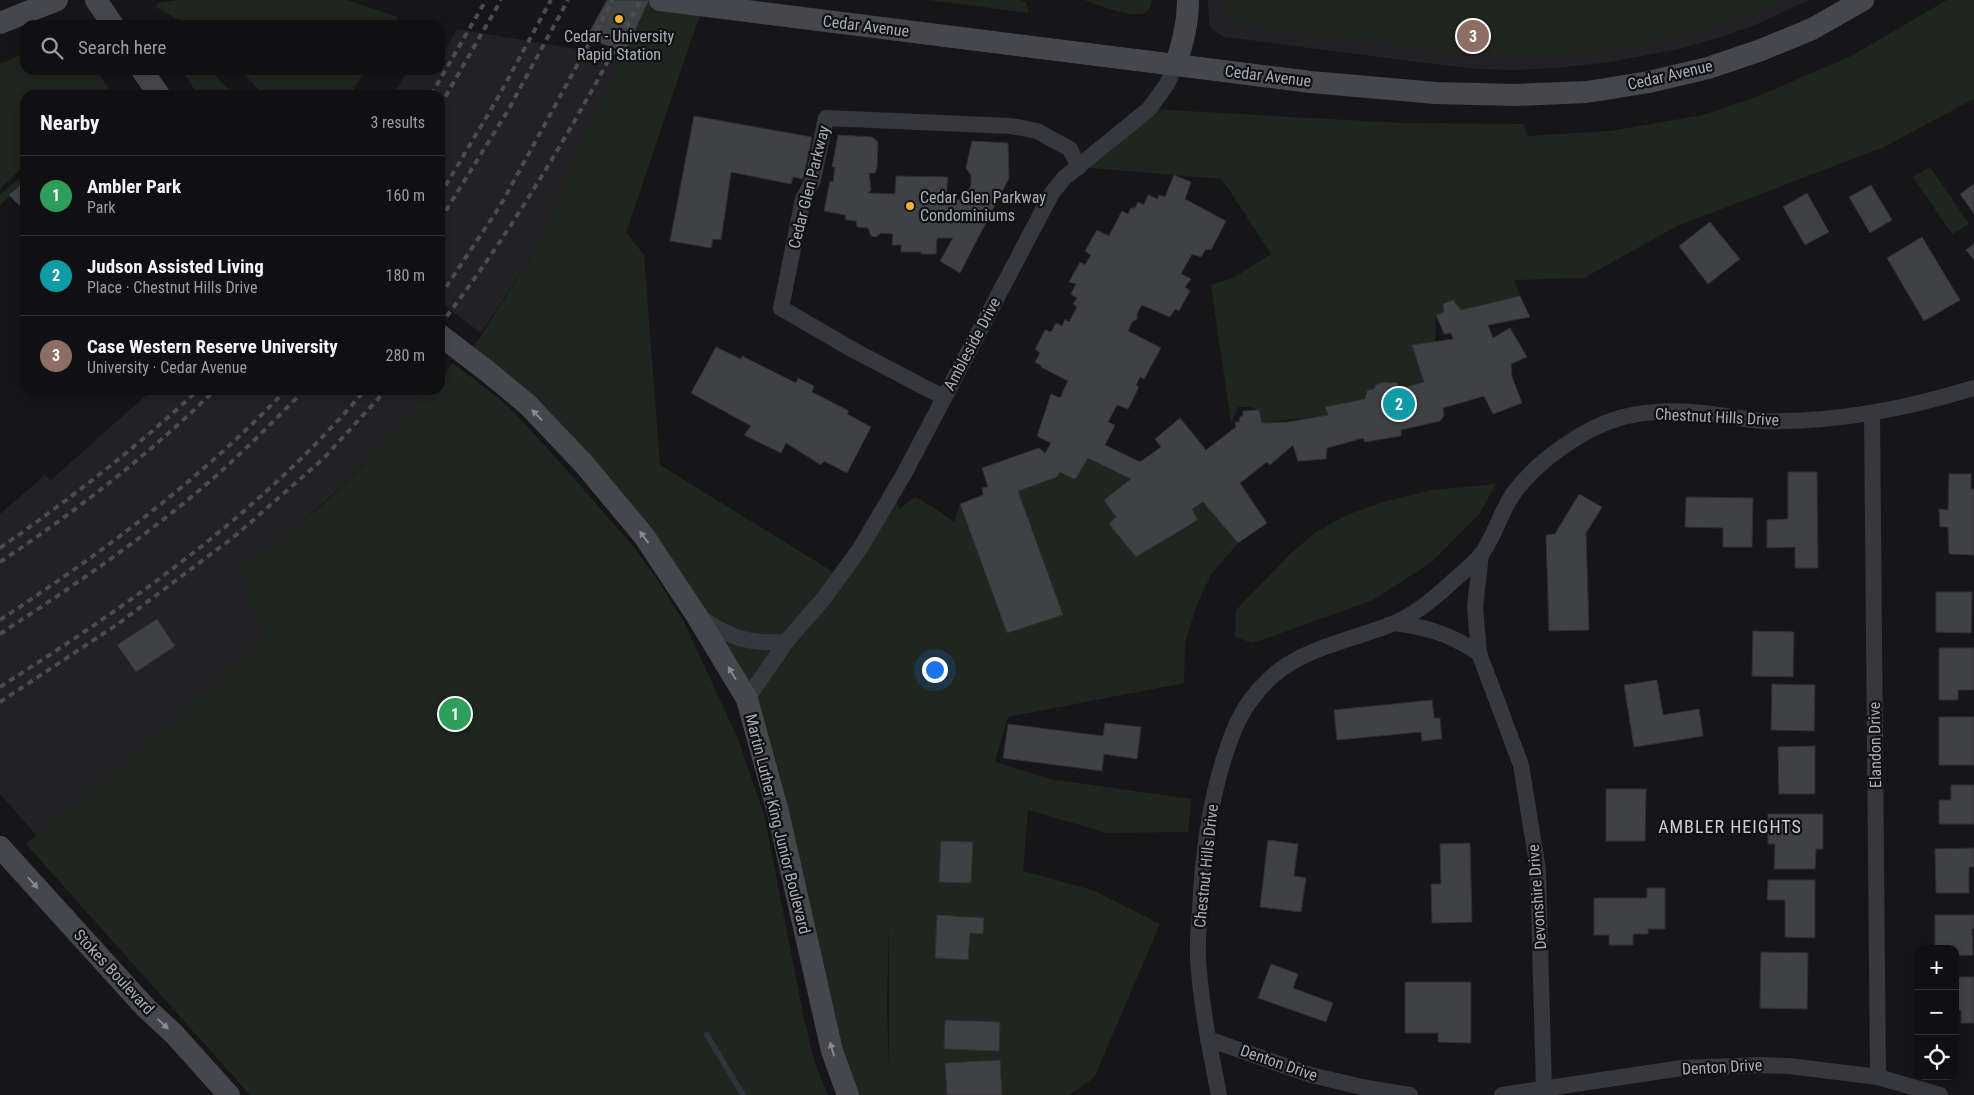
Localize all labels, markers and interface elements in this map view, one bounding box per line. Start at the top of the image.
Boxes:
street label: Cedar Avenue [822,11,910,41]
marker: Cedar - University Rapid Station [613,13,625,25]
pin: 3 [1457,17,1489,55]
search box [20,20,445,75]
place label: Cedar - University Rapid Station [564,27,674,64]
icon: search [38,34,66,62]
text: Search here [78,36,166,59]
street label: Cedar Avenue [1626,56,1714,94]
street label: Cedar Avenue [1224,61,1312,91]
text: Nearby [40,111,99,135]
text: 3 results [370,113,425,132]
street label: Cedar Glen Parkway [785,123,834,250]
text: Ambler Park [87,175,181,198]
text: 1 [52,186,60,205]
text: 160 m [386,186,425,205]
place label: Cedar Glen Parkway Condominiums [920,188,1046,225]
text: Park [87,198,116,217]
marker: Cedar Glen Parkway Condominiums [904,200,916,212]
text: Judson Assisted Living [87,255,264,278]
text: 2 [52,266,60,285]
text: 180 m [386,266,425,285]
text: Place · Chestnut Hills Drive [87,278,257,297]
street label: Ambleside Drive [940,294,1004,394]
text: Case Western Reserve University [87,335,338,358]
text: 3 [52,346,60,365]
text: 280 m [386,346,425,365]
text: University · Cedar Avenue [87,358,247,377]
pin: 2 [1383,385,1415,423]
street label: Chestnut Hills Drive [1655,404,1779,430]
one-way arrow [531,409,543,421]
one-way arrow [639,531,650,544]
your location [922,657,948,683]
one-way arrow [728,667,737,680]
pin: 1 [439,695,471,733]
street label: Elandon Drive [1865,702,1885,788]
street label: Martin Luther King Junior Boulevard [741,712,815,936]
street label: Chestnut Hills Drive [1190,803,1222,929]
district label: AMBLER HEIGHTS [1658,816,1802,837]
street label: Devonshire Drive [1524,844,1550,950]
one-way arrow [27,877,39,889]
street label: Stokes Boulevard [70,926,158,1018]
map controls [1914,945,1959,1080]
button: + [1914,945,1959,990]
button: − [1914,990,1959,1035]
one-way arrow [157,1018,169,1030]
button: locate [1914,1035,1959,1080]
street label: Denton Drive [1238,1041,1320,1085]
one-way arrow [827,1042,835,1057]
street label: Denton Drive [1681,1055,1763,1079]

